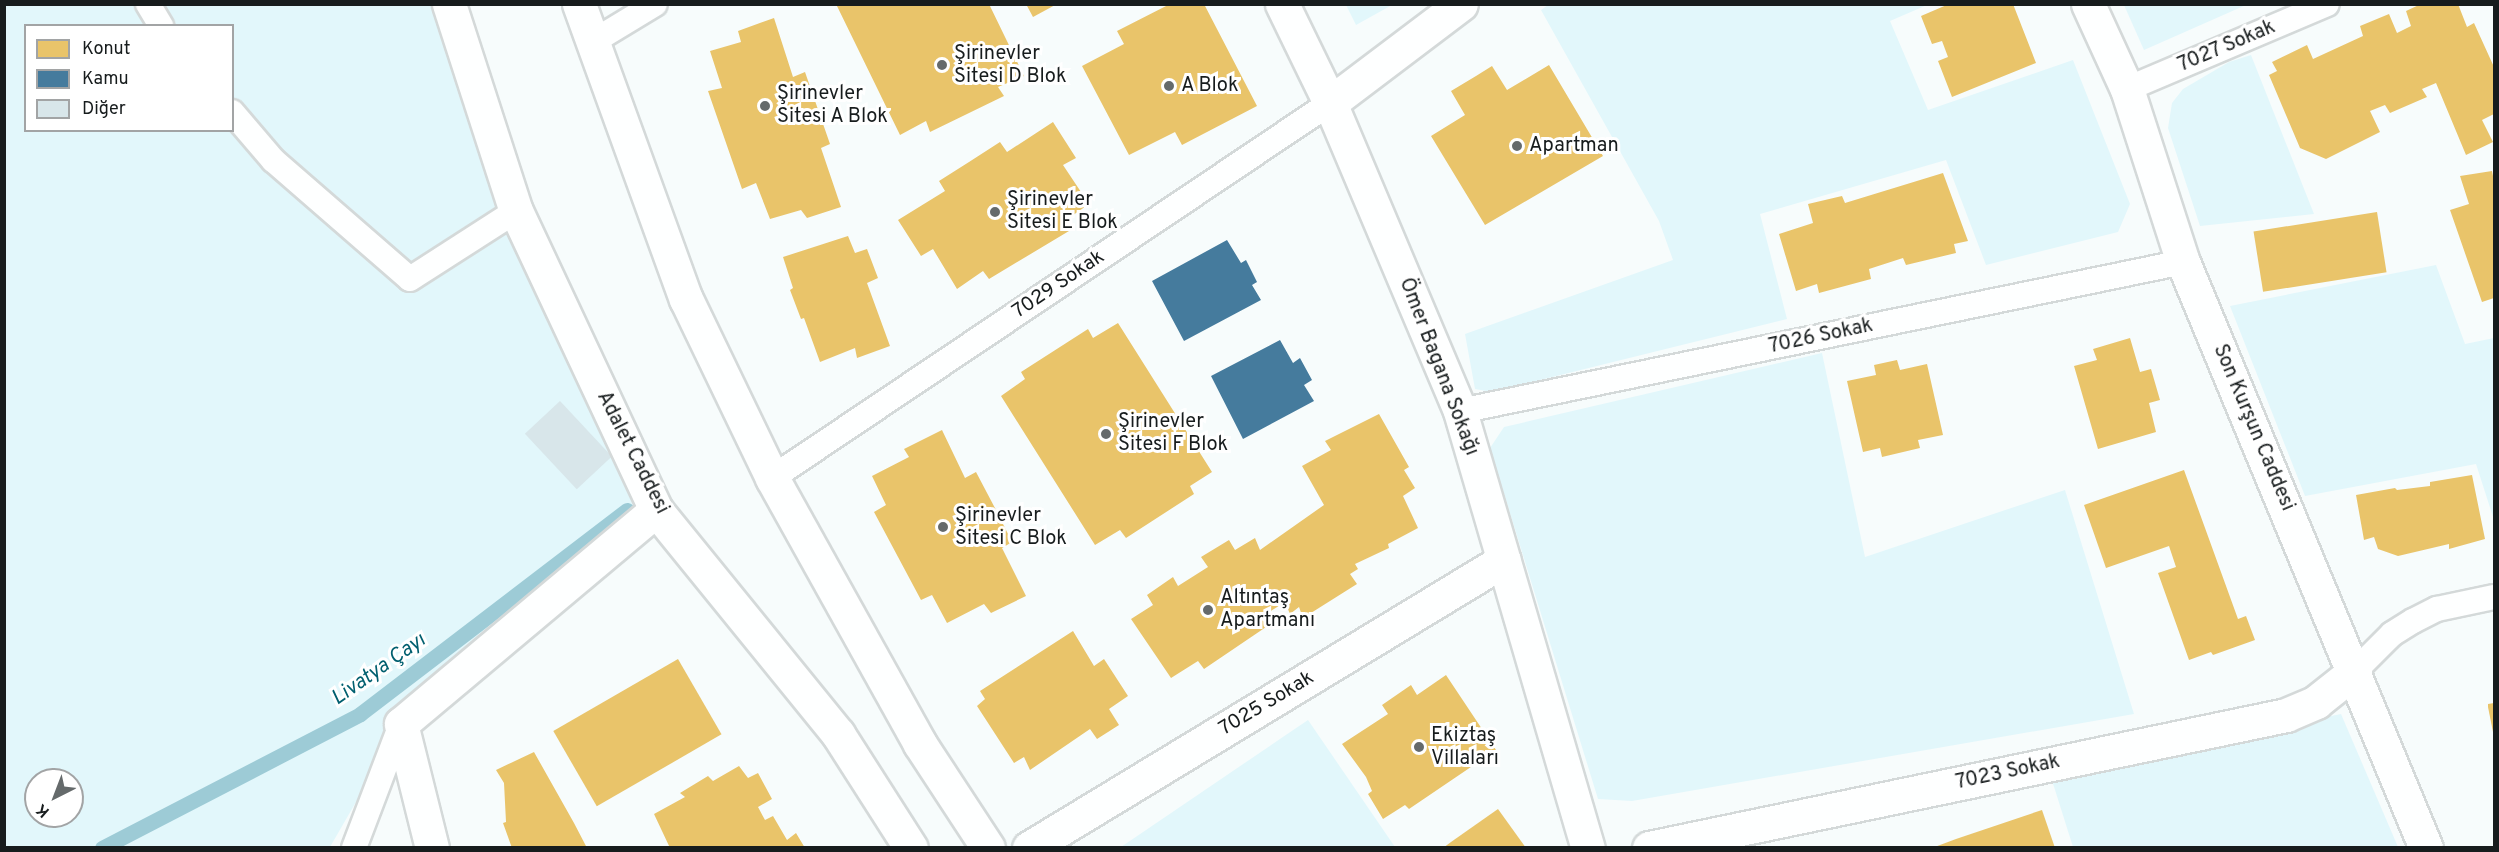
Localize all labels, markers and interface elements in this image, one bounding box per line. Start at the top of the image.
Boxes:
street label: 7027 Sokak [2174,16,2280,78]
legend [24,24,234,132]
text: Konut [82,38,130,61]
place label: Şirinevler Sitesi D Blok [954,42,1067,89]
marker: Şirinevler Sitesi D Blok [935,58,949,72]
text: Kamu [82,68,129,91]
place label: A Blok [1181,74,1239,98]
marker: A Blok [1162,79,1176,93]
place label: Şirinevler Sitesi A Blok [777,83,890,130]
text: Diğer [82,98,126,121]
marker: Şirinevler Sitesi A Blok [758,99,772,113]
place label: Apartman [1529,134,1619,158]
marker: Apartman [1510,139,1524,153]
place label: Şirinevler Sitesi E Blok [1007,189,1118,236]
marker: Şirinevler Sitesi E Blok [988,205,1002,219]
street label: 7029 Sokak [1009,246,1109,324]
street label: Ömer Bagana Sokağı [1393,275,1483,459]
street label: 7026 Sokak [1767,314,1875,360]
street label: Son Kurşun Caddesi [2207,341,2299,515]
street label: Adalet Caddesi [591,388,673,518]
place label: Şirinevler Sitesi F Blok [1118,410,1228,457]
marker: Şirinevler Sitesi F Blok [1099,427,1113,441]
place label: Şirinevler Sitesi C Blok [955,504,1067,551]
marker: Şirinevler Sitesi C Blok [936,520,950,534]
place label: Altıntaş Apartmanı [1220,586,1315,633]
marker: Altıntaş Apartmanı [1201,603,1215,617]
water label: Livatya Çayı [327,628,431,712]
street label: 7025 Sokak [1215,666,1319,742]
place label: Ekiztaş Villaları [1431,724,1499,771]
marker: Ekiztaş Villaları [1412,740,1426,754]
street label: 7023 Sokak [1954,750,2062,796]
north arrow [24,768,84,828]
text: K [32,799,54,821]

